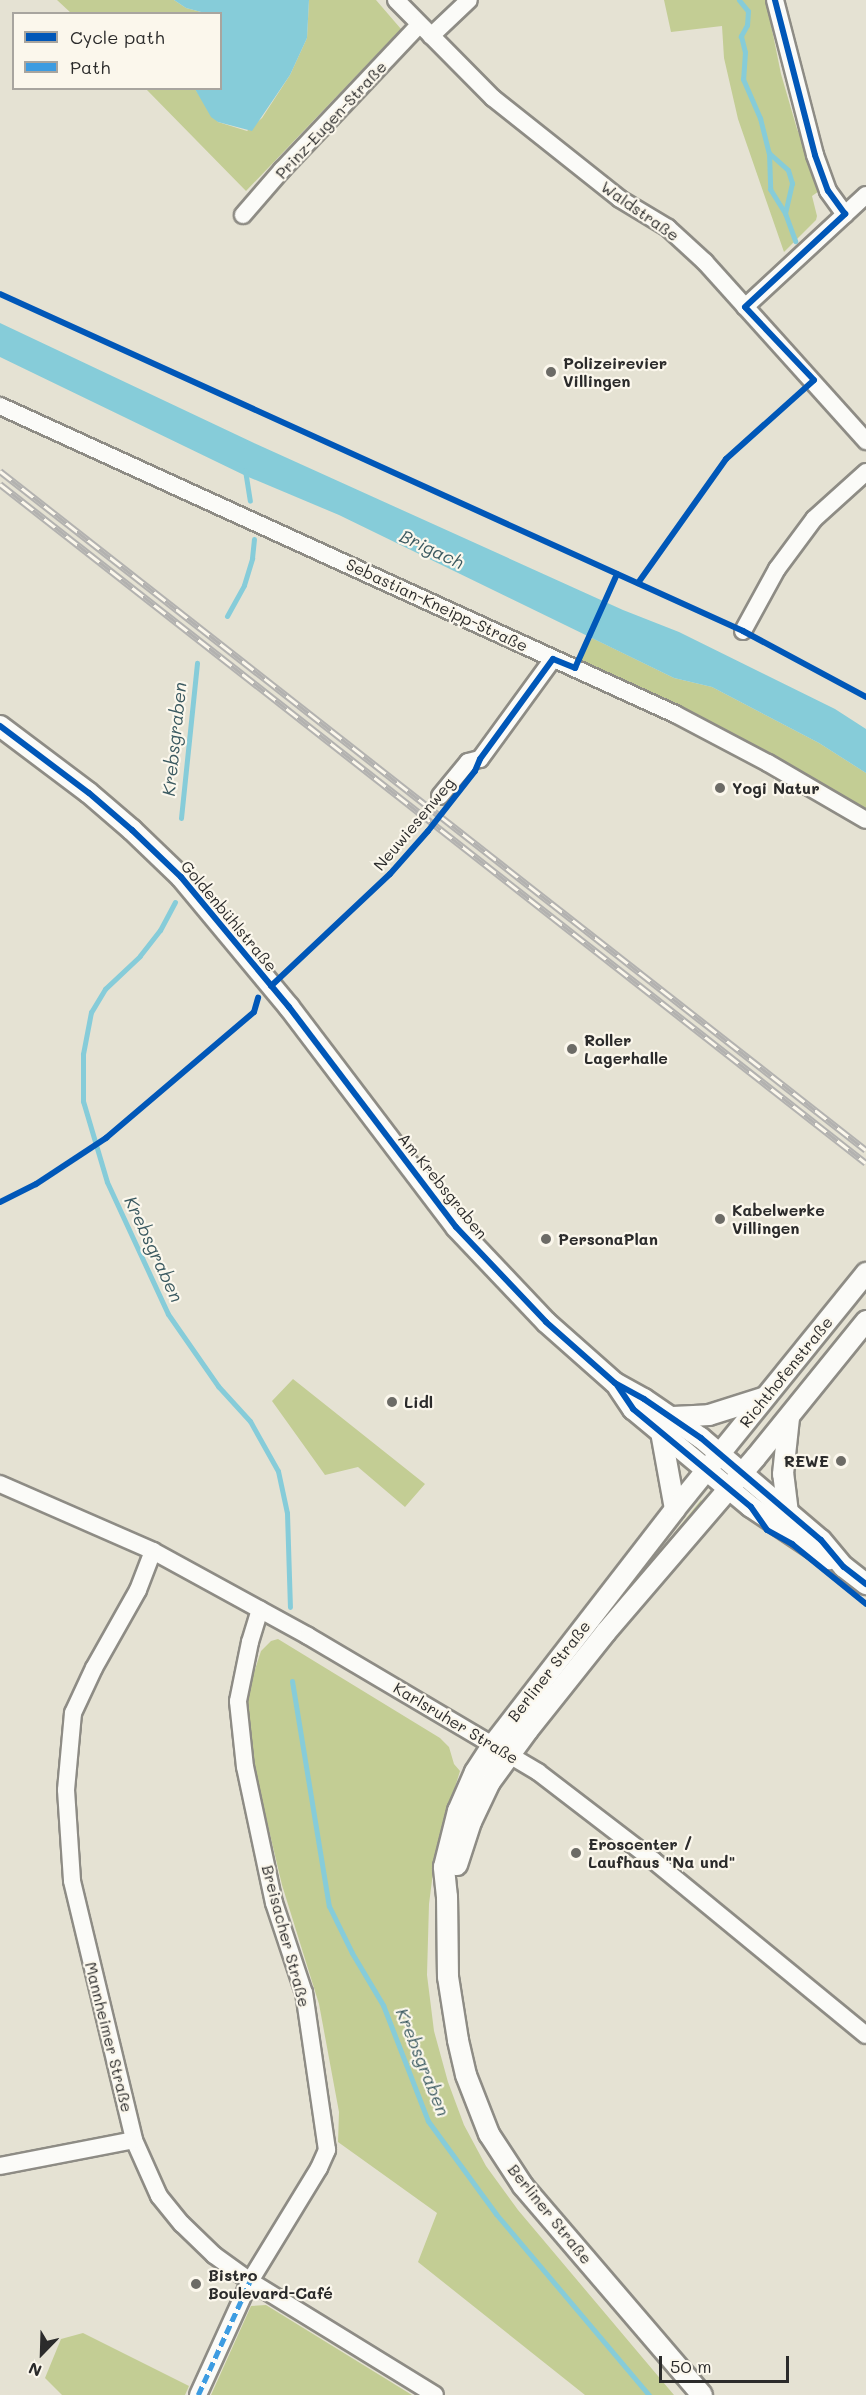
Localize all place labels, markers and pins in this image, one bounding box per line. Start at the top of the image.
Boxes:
place label: Polizeirevier Villingen [563,353,667,391]
marker: Polizeirevier Villingen [544,365,558,379]
place label: Yogi Natur [732,778,819,798]
marker: Yogi Natur [713,781,727,795]
place label: Roller Lagerhalle [584,1030,668,1068]
marker: Roller Lagerhalle [565,1042,579,1056]
place label: Kabelwerke Villingen [732,1200,825,1238]
marker: Kabelwerke Villingen [713,1212,727,1226]
place label: PersonaPlan [558,1229,658,1249]
marker: PersonaPlan [539,1232,553,1246]
place label: Lidl [404,1392,433,1412]
marker: Lidl [385,1395,399,1409]
place label: REWE [784,1451,829,1471]
marker: REWE [834,1454,848,1468]
place label: Eroscenter / Laufhaus "Na und" [588,1834,735,1872]
marker: Eroscenter / Laufhaus "Na und" [569,1846,583,1860]
place label: Bistro Boulevard-Café [208,2265,333,2303]
marker: Bistro Boulevard-Café [189,2277,203,2291]

